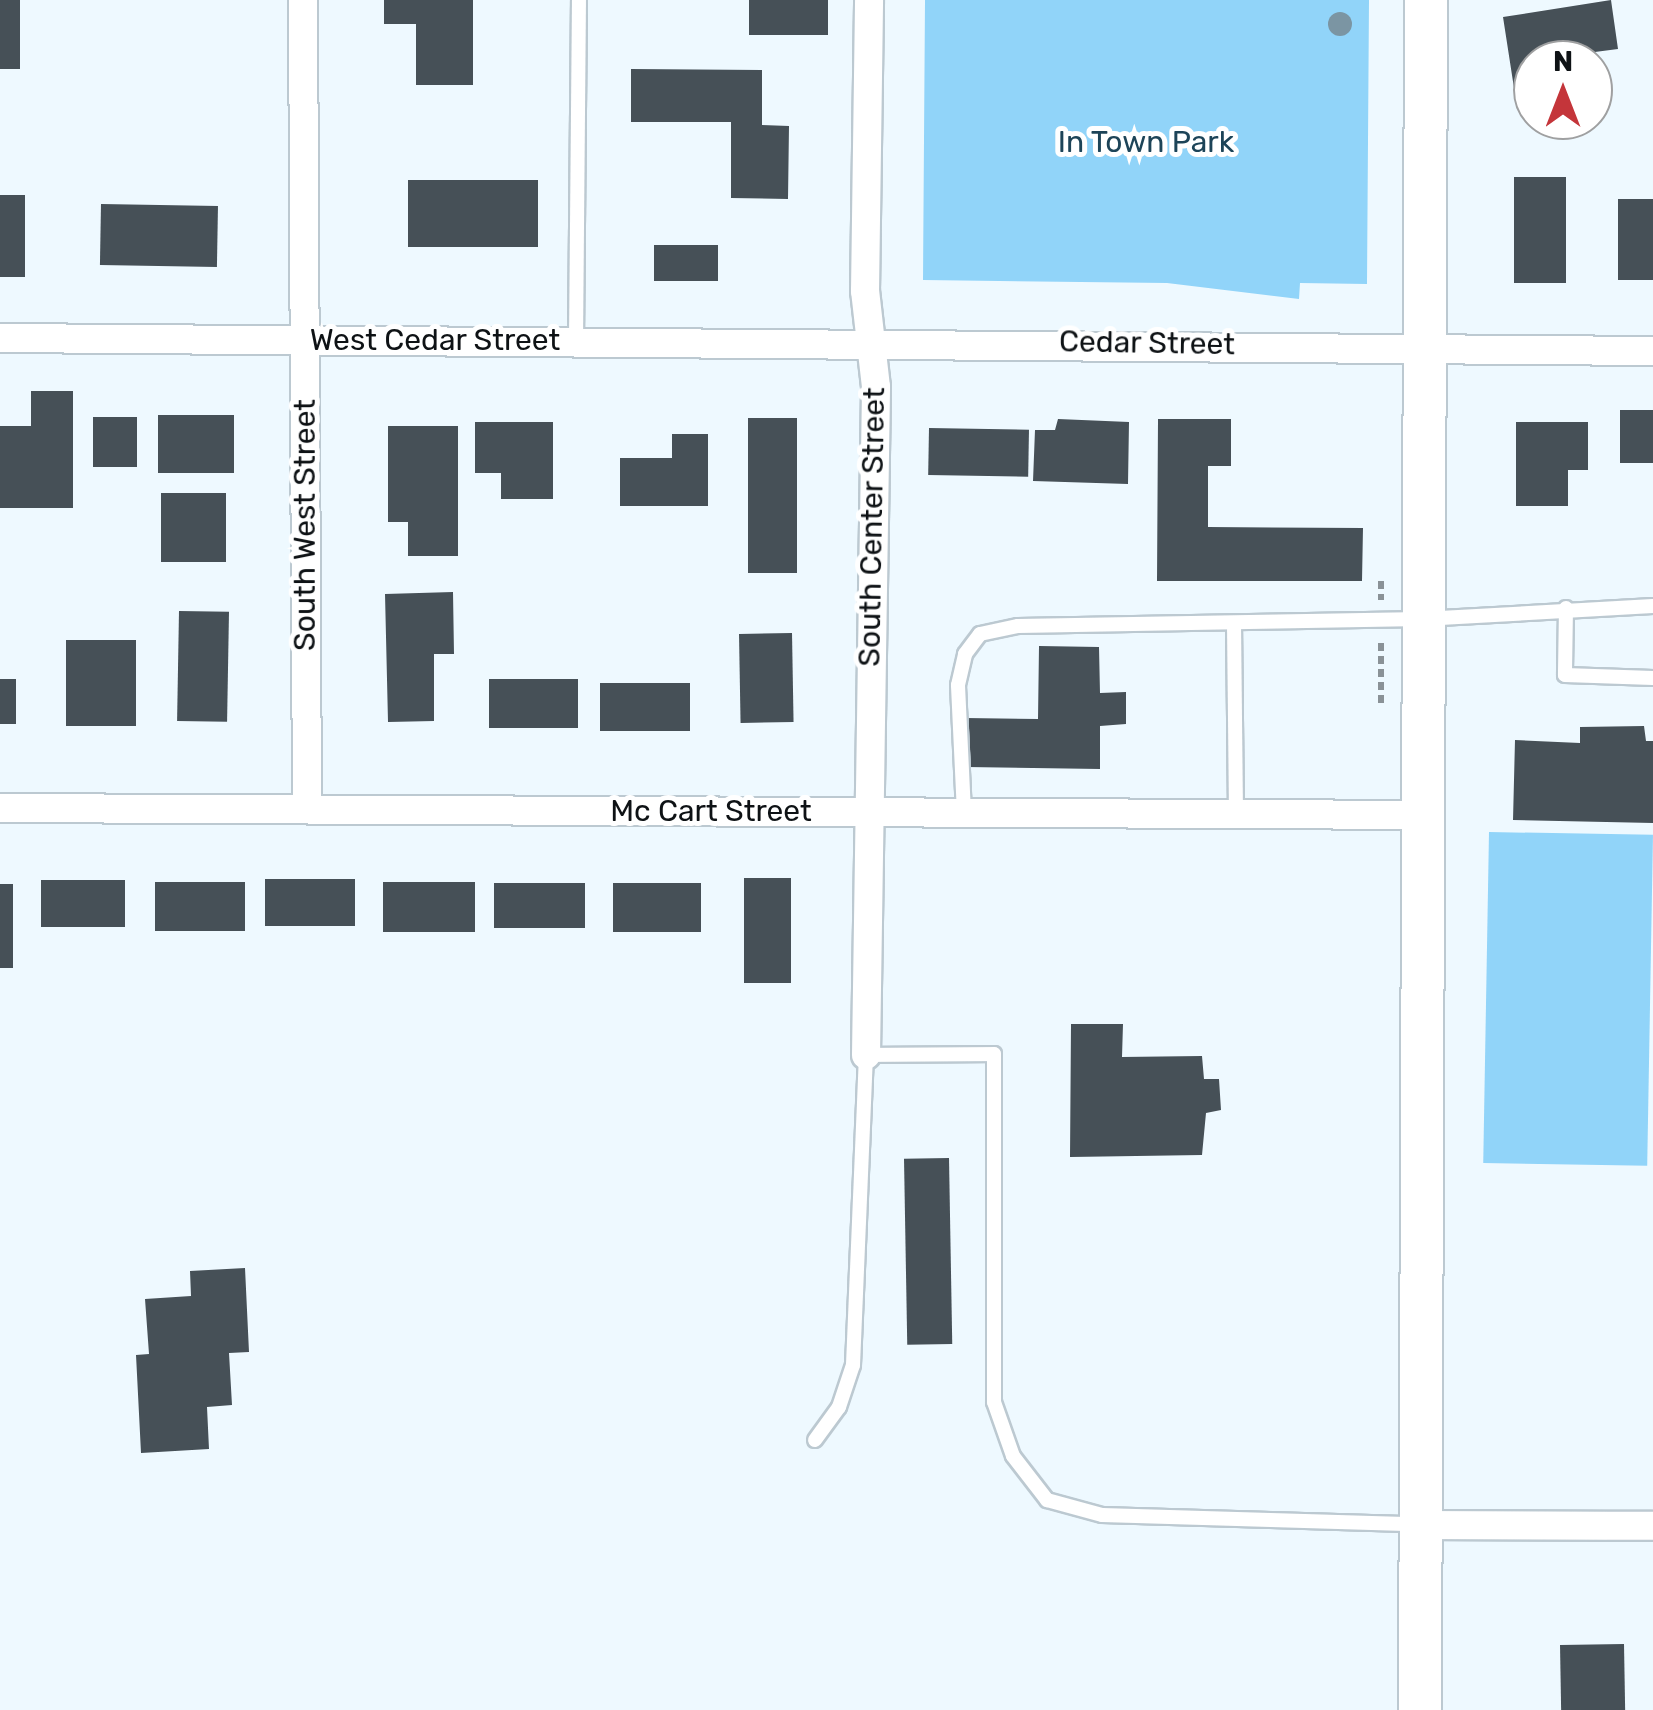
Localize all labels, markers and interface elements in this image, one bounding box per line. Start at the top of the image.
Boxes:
north arrow [1513,40,1613,140]
text: N [1553,45,1573,78]
park label: In Town Park [1057,124,1235,160]
street label: West Cedar Street [309,322,561,358]
street label: Cedar Street [1058,323,1236,363]
street label: South Center Street [852,387,892,667]
street label: South West Street [287,399,323,651]
street label: Mc Cart Street [610,793,812,829]

